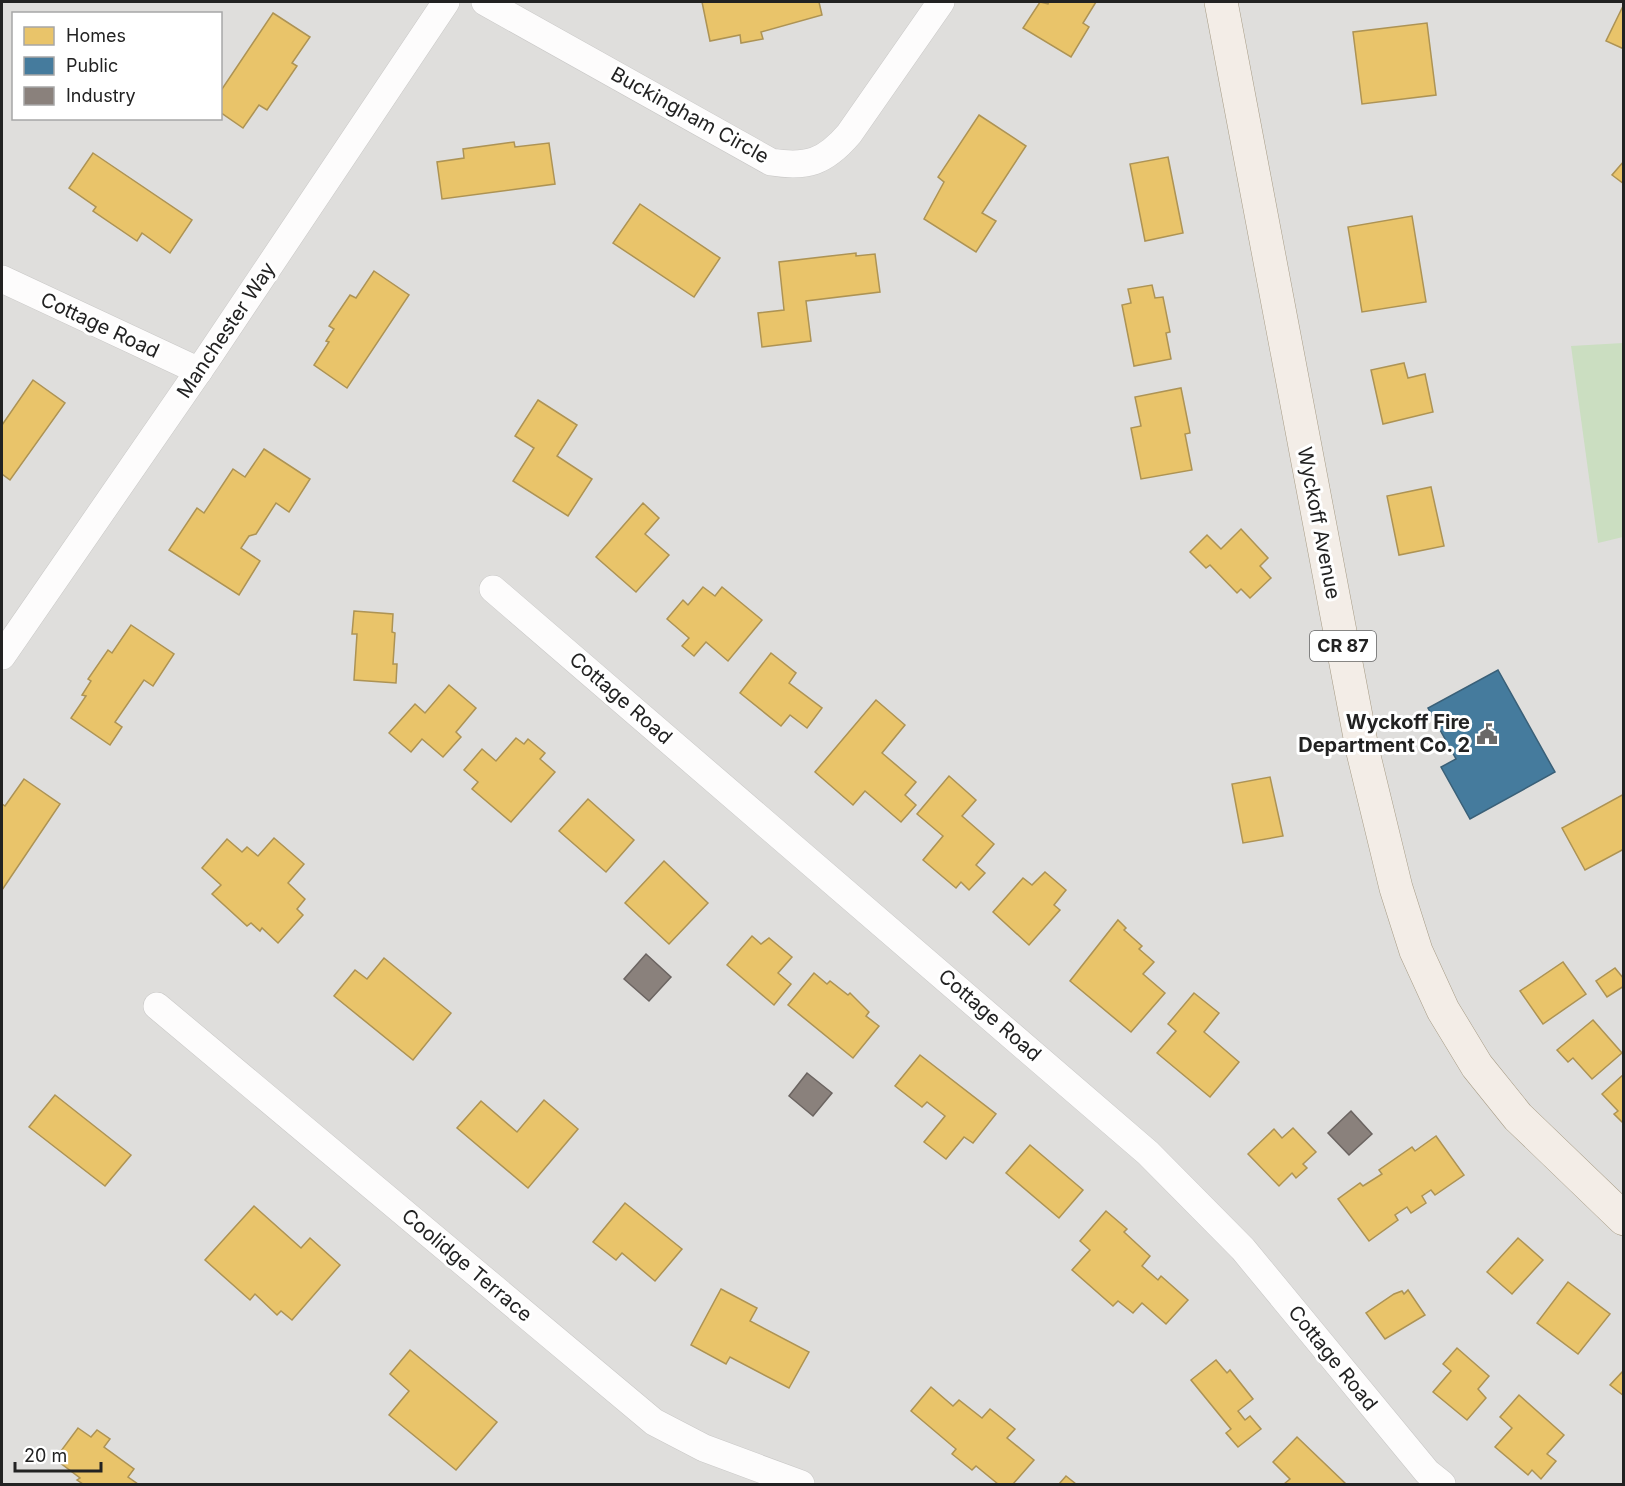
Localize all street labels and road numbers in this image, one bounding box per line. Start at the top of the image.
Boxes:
street label: Buckingham Circle [607,62,773,168]
street label: Manchester Way [172,258,280,402]
street label: Cottage Road [37,287,163,363]
street label: Wyckoff Avenue [1292,445,1346,601]
road number: CR 87 [1310,631,1376,661]
street label: Cottage Road [565,647,677,749]
street label: Cottage Road [934,964,1046,1066]
street label: Coolidge Terrace [397,1203,537,1327]
street label: Cottage Road [1283,1301,1383,1415]

